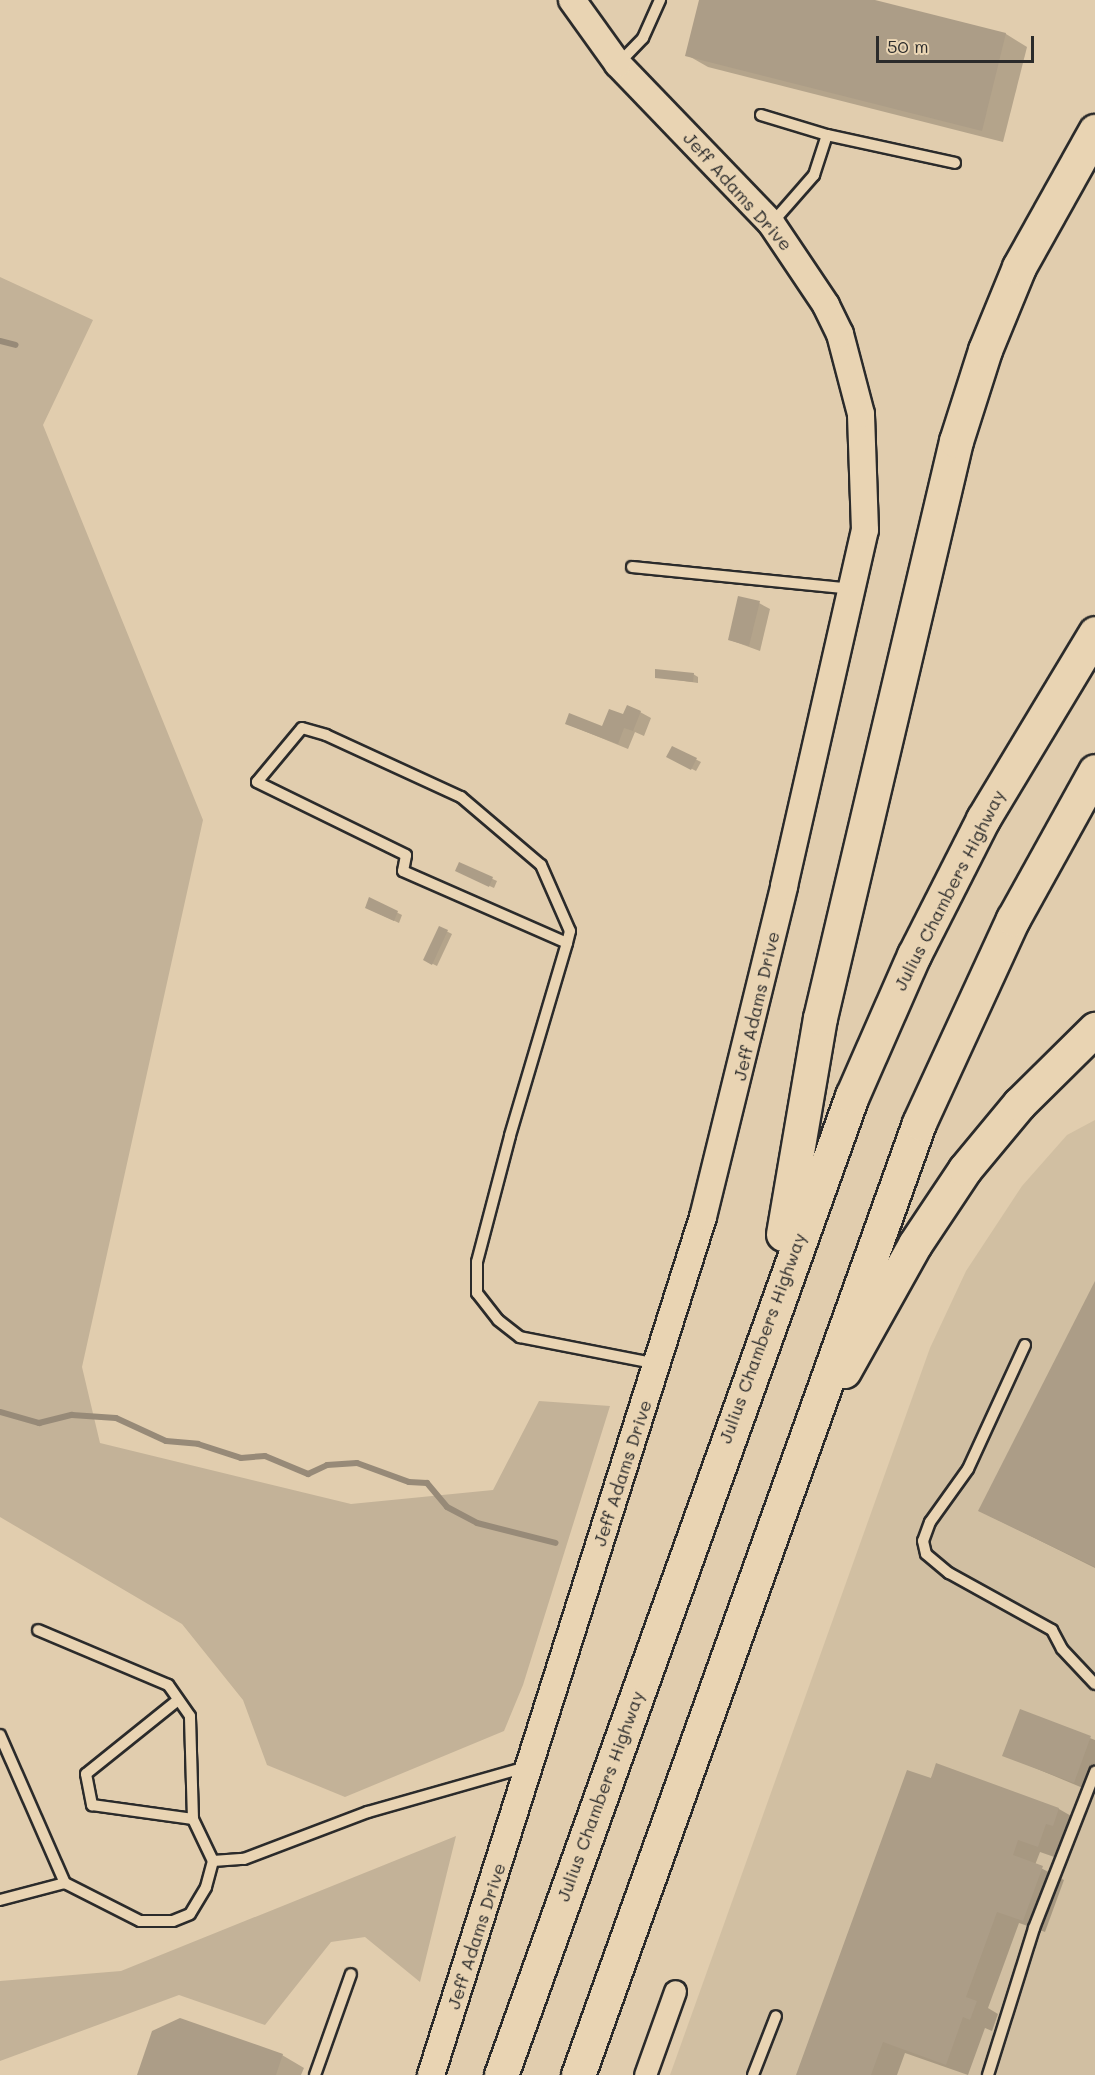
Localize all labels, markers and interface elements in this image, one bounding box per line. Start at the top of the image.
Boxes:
scale bar [879,24,1036,62]
text: 50 m [887,34,929,58]
street label: Jeff Adams Drive [679,127,797,255]
street label: Julius Chambers Highway [889,786,1009,994]
street label: Jeff Adams Drive [728,929,784,1083]
street label: Julius Chambers Highway [714,1230,810,1446]
street label: Jeff Adams Drive [588,1397,656,1549]
street label: Julius Chambers Highway [552,1688,648,1904]
street label: Jeff Adams Drive [442,1860,510,2012]

